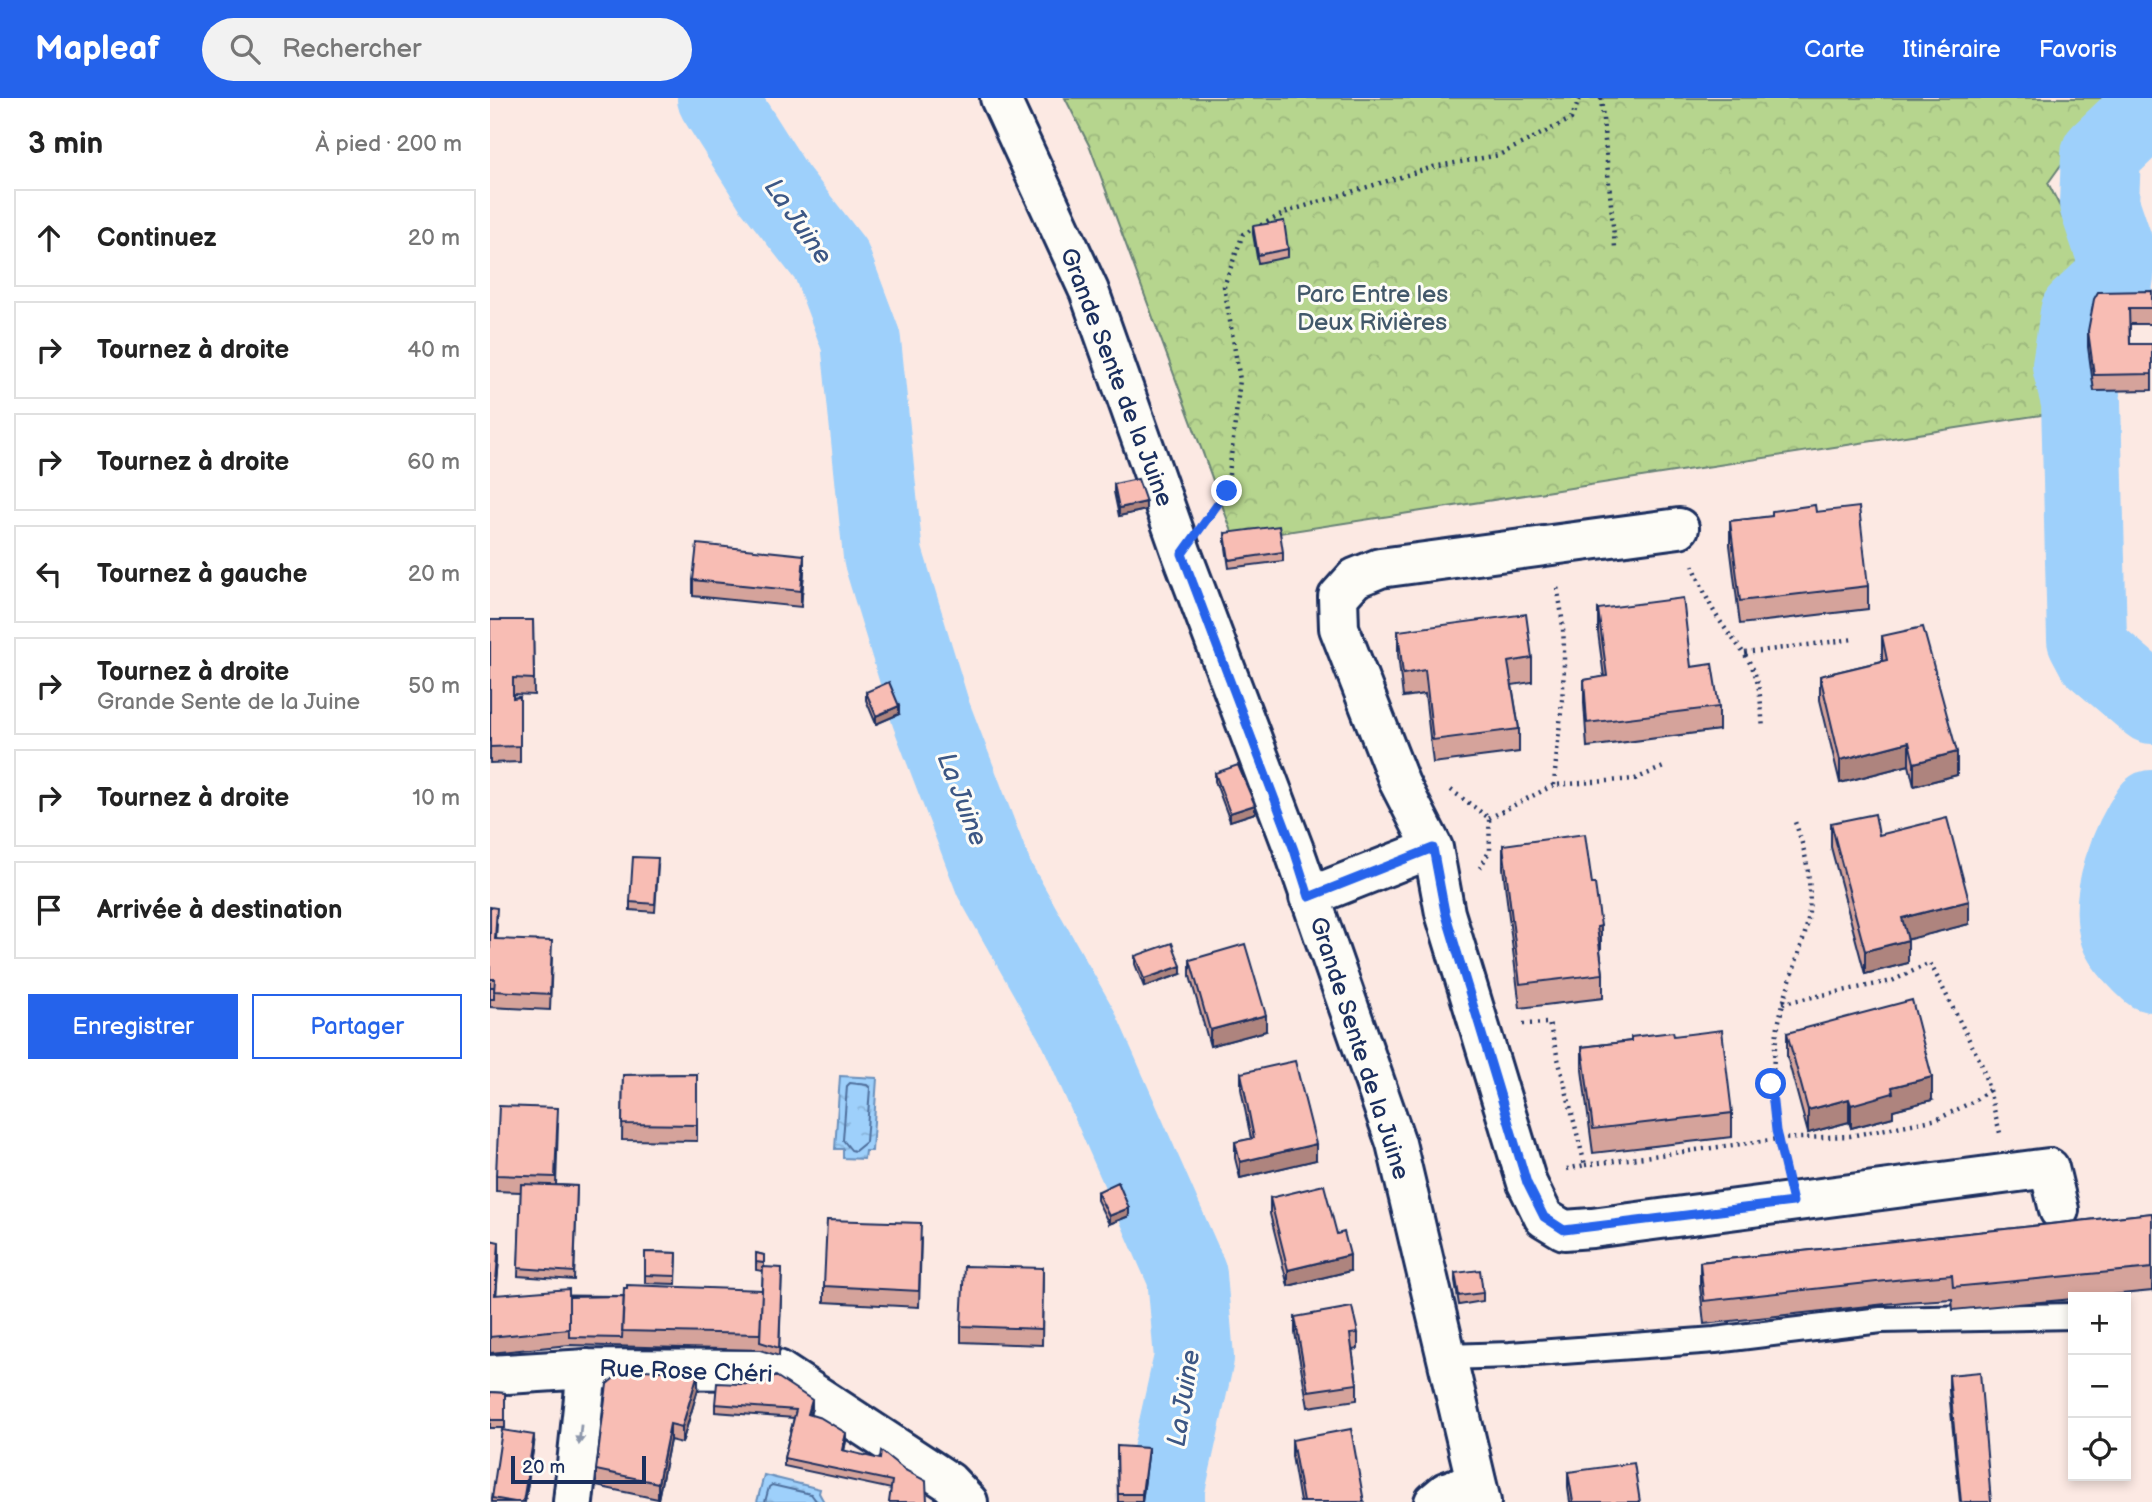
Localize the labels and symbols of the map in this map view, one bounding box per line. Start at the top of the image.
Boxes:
water label: La Juine [757,173,838,271]
street label: Grande Sente de la Juine [1054,244,1179,511]
park label: Parc Entre les Deux Rivières [1296,280,1448,337]
route end [1211,475,1242,506]
water label: La Juine [930,749,994,851]
street label: Grande Sente de la Juine [1303,913,1416,1183]
route start [1755,1068,1786,1099]
water label: La Juine [1162,1348,1207,1449]
street label: Rue Rose Chéri [599,1354,773,1389]
one-way arrow [574,1425,585,1447]
scale bar [511,1453,646,1485]

